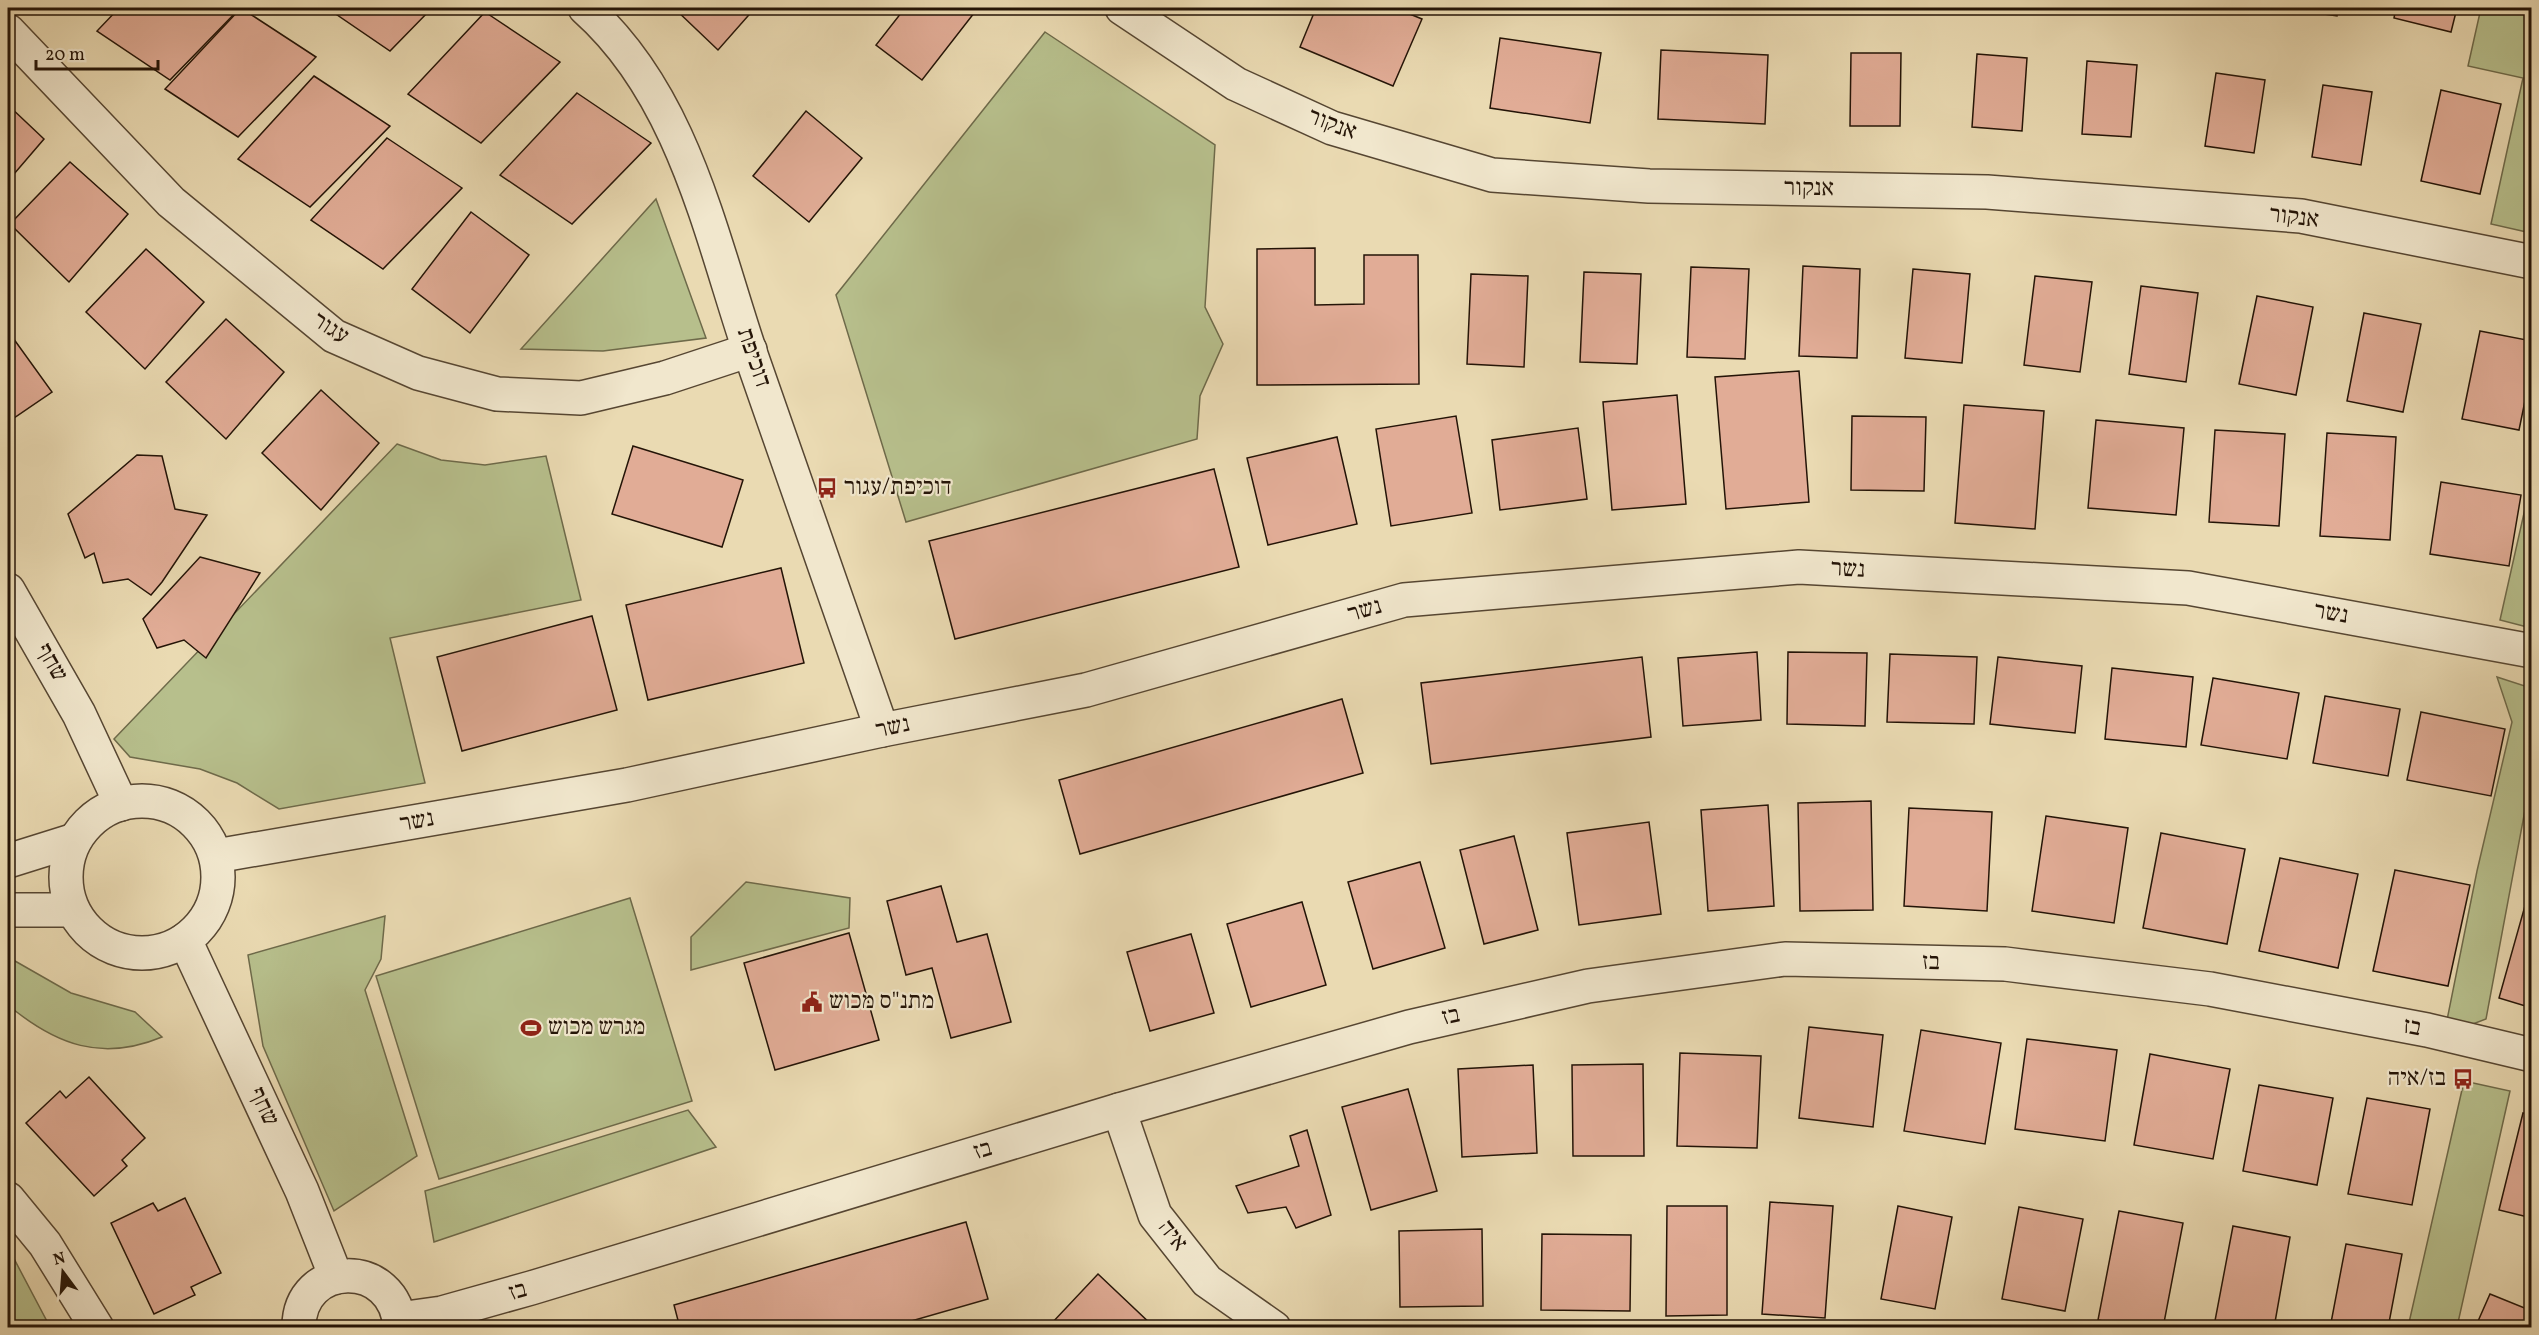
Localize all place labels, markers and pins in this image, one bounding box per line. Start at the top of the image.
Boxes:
place label: דוכיפת/עגור [844,471,951,505]
bus stop icon: דוכיפת/עגור [815,476,839,500]
place label: מתנ"ס מכוש [829,985,934,1019]
public building icon: מתנ"ס מכוש [800,990,824,1014]
place label: מגרש מכוש [548,1011,645,1045]
sports icon: מגרש מכוש [519,1016,543,1040]
place label: בז/איה [2388,1062,2446,1096]
bus stop icon: בז/איה [2451,1067,2475,1091]

